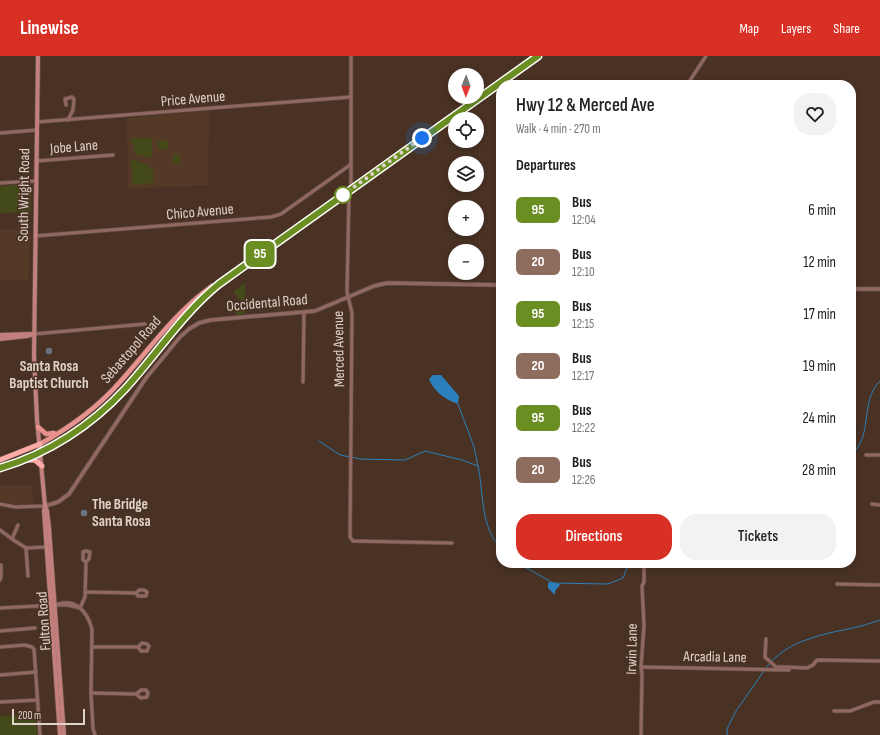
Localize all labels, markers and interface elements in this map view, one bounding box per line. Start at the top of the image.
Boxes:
text: Linewise [20,17,79,40]
text: Map [739,20,759,37]
text: Layers [781,20,811,37]
text: Share [833,20,860,37]
north arrow [448,68,484,104]
map controls [448,68,484,280]
street label: Price Avenue [160,87,226,111]
button: heart [794,93,836,135]
text: Hwy 12 & Merced Ave [516,94,655,117]
button: locate [448,112,484,148]
text: Walk · 4 min · 270 m [516,121,601,137]
your location [412,128,432,148]
street label: Jobe Lane [48,135,99,159]
street label: South Wright Road [14,148,34,242]
button: layers [448,156,484,192]
text: Departures [516,156,576,175]
unlabelled marker [334,186,352,204]
text: Bus [572,193,591,212]
street label: Chico Avenue [165,200,235,224]
button: + [448,200,484,236]
text: 95 [532,201,544,218]
text: 6 min [808,201,836,220]
text: 12:04 [572,212,596,228]
line badge: 95 [242,241,278,267]
button: − [448,244,484,280]
text: 95 [254,245,266,262]
text: Bus [572,245,591,264]
text: 20 [532,253,544,270]
text: 12 min [803,253,836,272]
text: 12:10 [572,264,595,280]
street label: Occidental Road [226,290,308,316]
text: Bus [572,297,591,316]
text: 95 [532,305,544,322]
text: 17 min [804,305,836,324]
street label: Merced Avenue [329,311,349,387]
street label: Sebastopol Road [97,312,165,388]
text: 12:15 [572,316,594,332]
marker: Santa Rosa Baptist Church [44,346,54,356]
text: Bus [572,349,591,368]
place label: Santa Rosa Baptist Church [9,357,89,393]
text: 20 [532,357,544,374]
text: 19 min [803,357,836,376]
text: 12:17 [572,368,594,384]
text: Bus [572,401,591,420]
text: 95 [532,409,544,426]
text: 24 min [802,409,836,428]
text: 12:22 [572,420,595,436]
text: Bus [572,453,591,472]
text: 20 [532,461,544,478]
text: 28 min [802,461,836,480]
text: 12:26 [572,472,596,488]
place label: The Bridge Santa Rosa [92,495,151,531]
marker: The Bridge Santa Rosa [79,508,89,518]
button: Directions [516,514,672,560]
button: Tickets [680,514,836,560]
street label: Fulton Road [32,591,56,651]
street label: Irwin Lane [622,623,642,675]
street label: Arcadia Lane [682,647,747,667]
scale bar [12,707,85,726]
text: 200 m [18,709,41,722]

